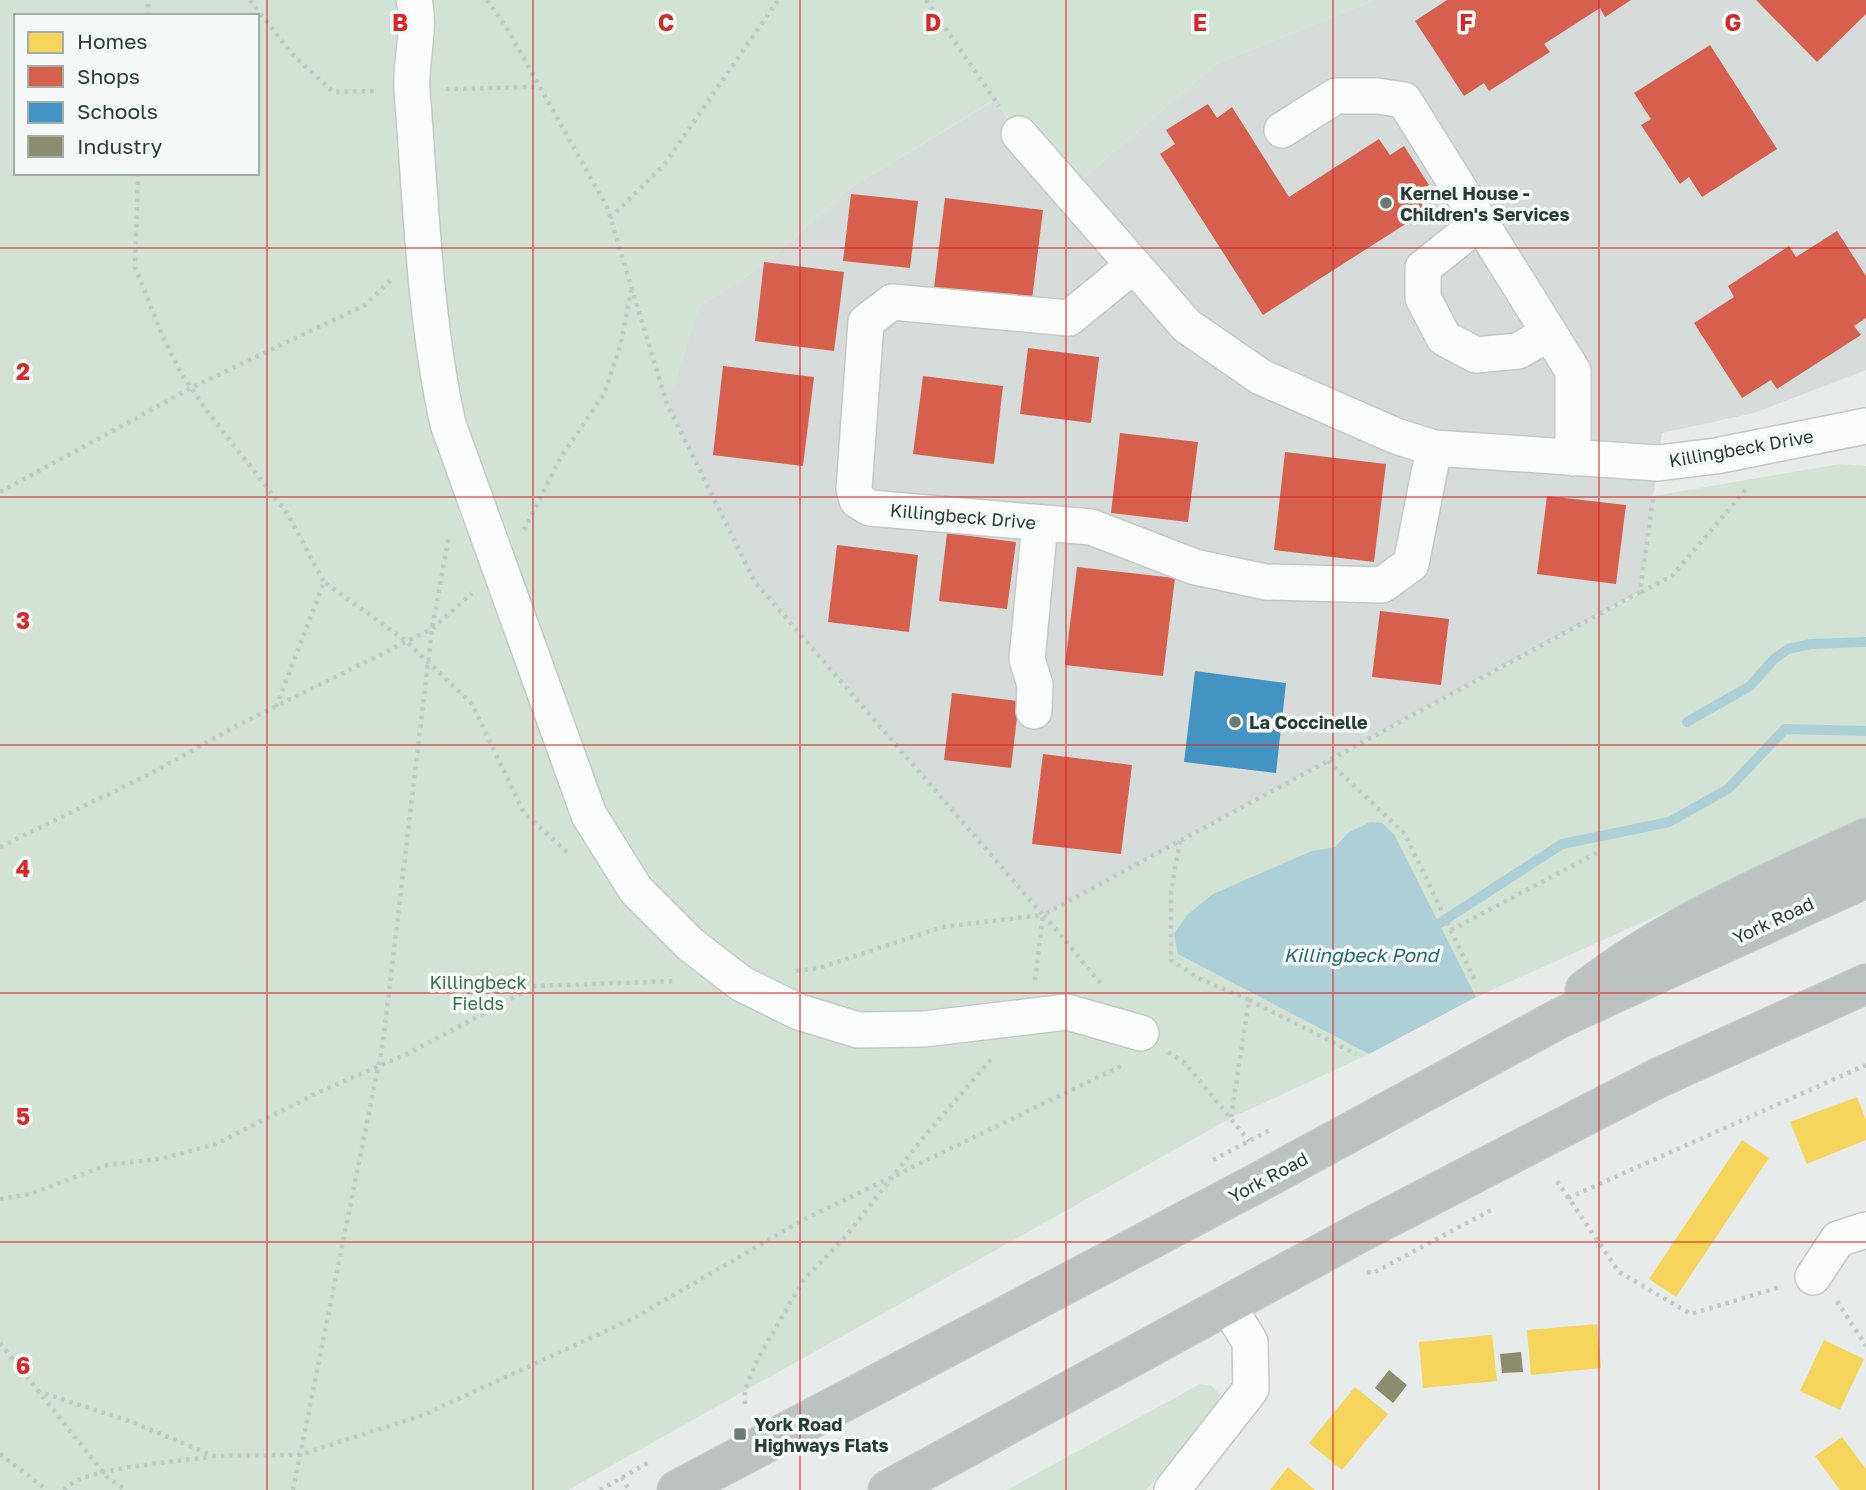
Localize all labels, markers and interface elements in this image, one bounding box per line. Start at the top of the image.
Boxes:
text: B [392,8,408,36]
text: C [658,8,674,36]
text: D [925,8,941,36]
text: E [1193,8,1207,36]
text: F [1459,8,1473,36]
text: G [1725,8,1741,36]
legend [14,14,259,175]
text: Homes [77,28,147,54]
text: Shops [77,63,140,89]
text: Schools [77,98,158,124]
text: Industry [77,133,162,159]
place label: Kernel House - Children's Services [1400,182,1570,225]
marker: Kernel House - Children's Services [1378,195,1394,211]
text: 2 [16,357,30,385]
street label: Killingbeck Drive [1667,424,1815,472]
street label: Killingbeck Drive [889,499,1037,533]
text: 3 [16,606,30,634]
place label: La Coccinelle [1249,711,1368,733]
marker: La Coccinelle [1227,714,1243,730]
text: 4 [16,854,30,882]
street label: York Road [1729,892,1817,948]
water label: Killingbeck Pond [1284,943,1441,966]
park label: Killingbeck Fields [429,971,527,1014]
text: 5 [16,1102,30,1130]
street label: York Road [1225,1147,1311,1207]
text: 6 [16,1351,30,1379]
place label: York Road Highways Flats [754,1413,889,1456]
marker: York Road Highways Flats [732,1426,748,1442]

